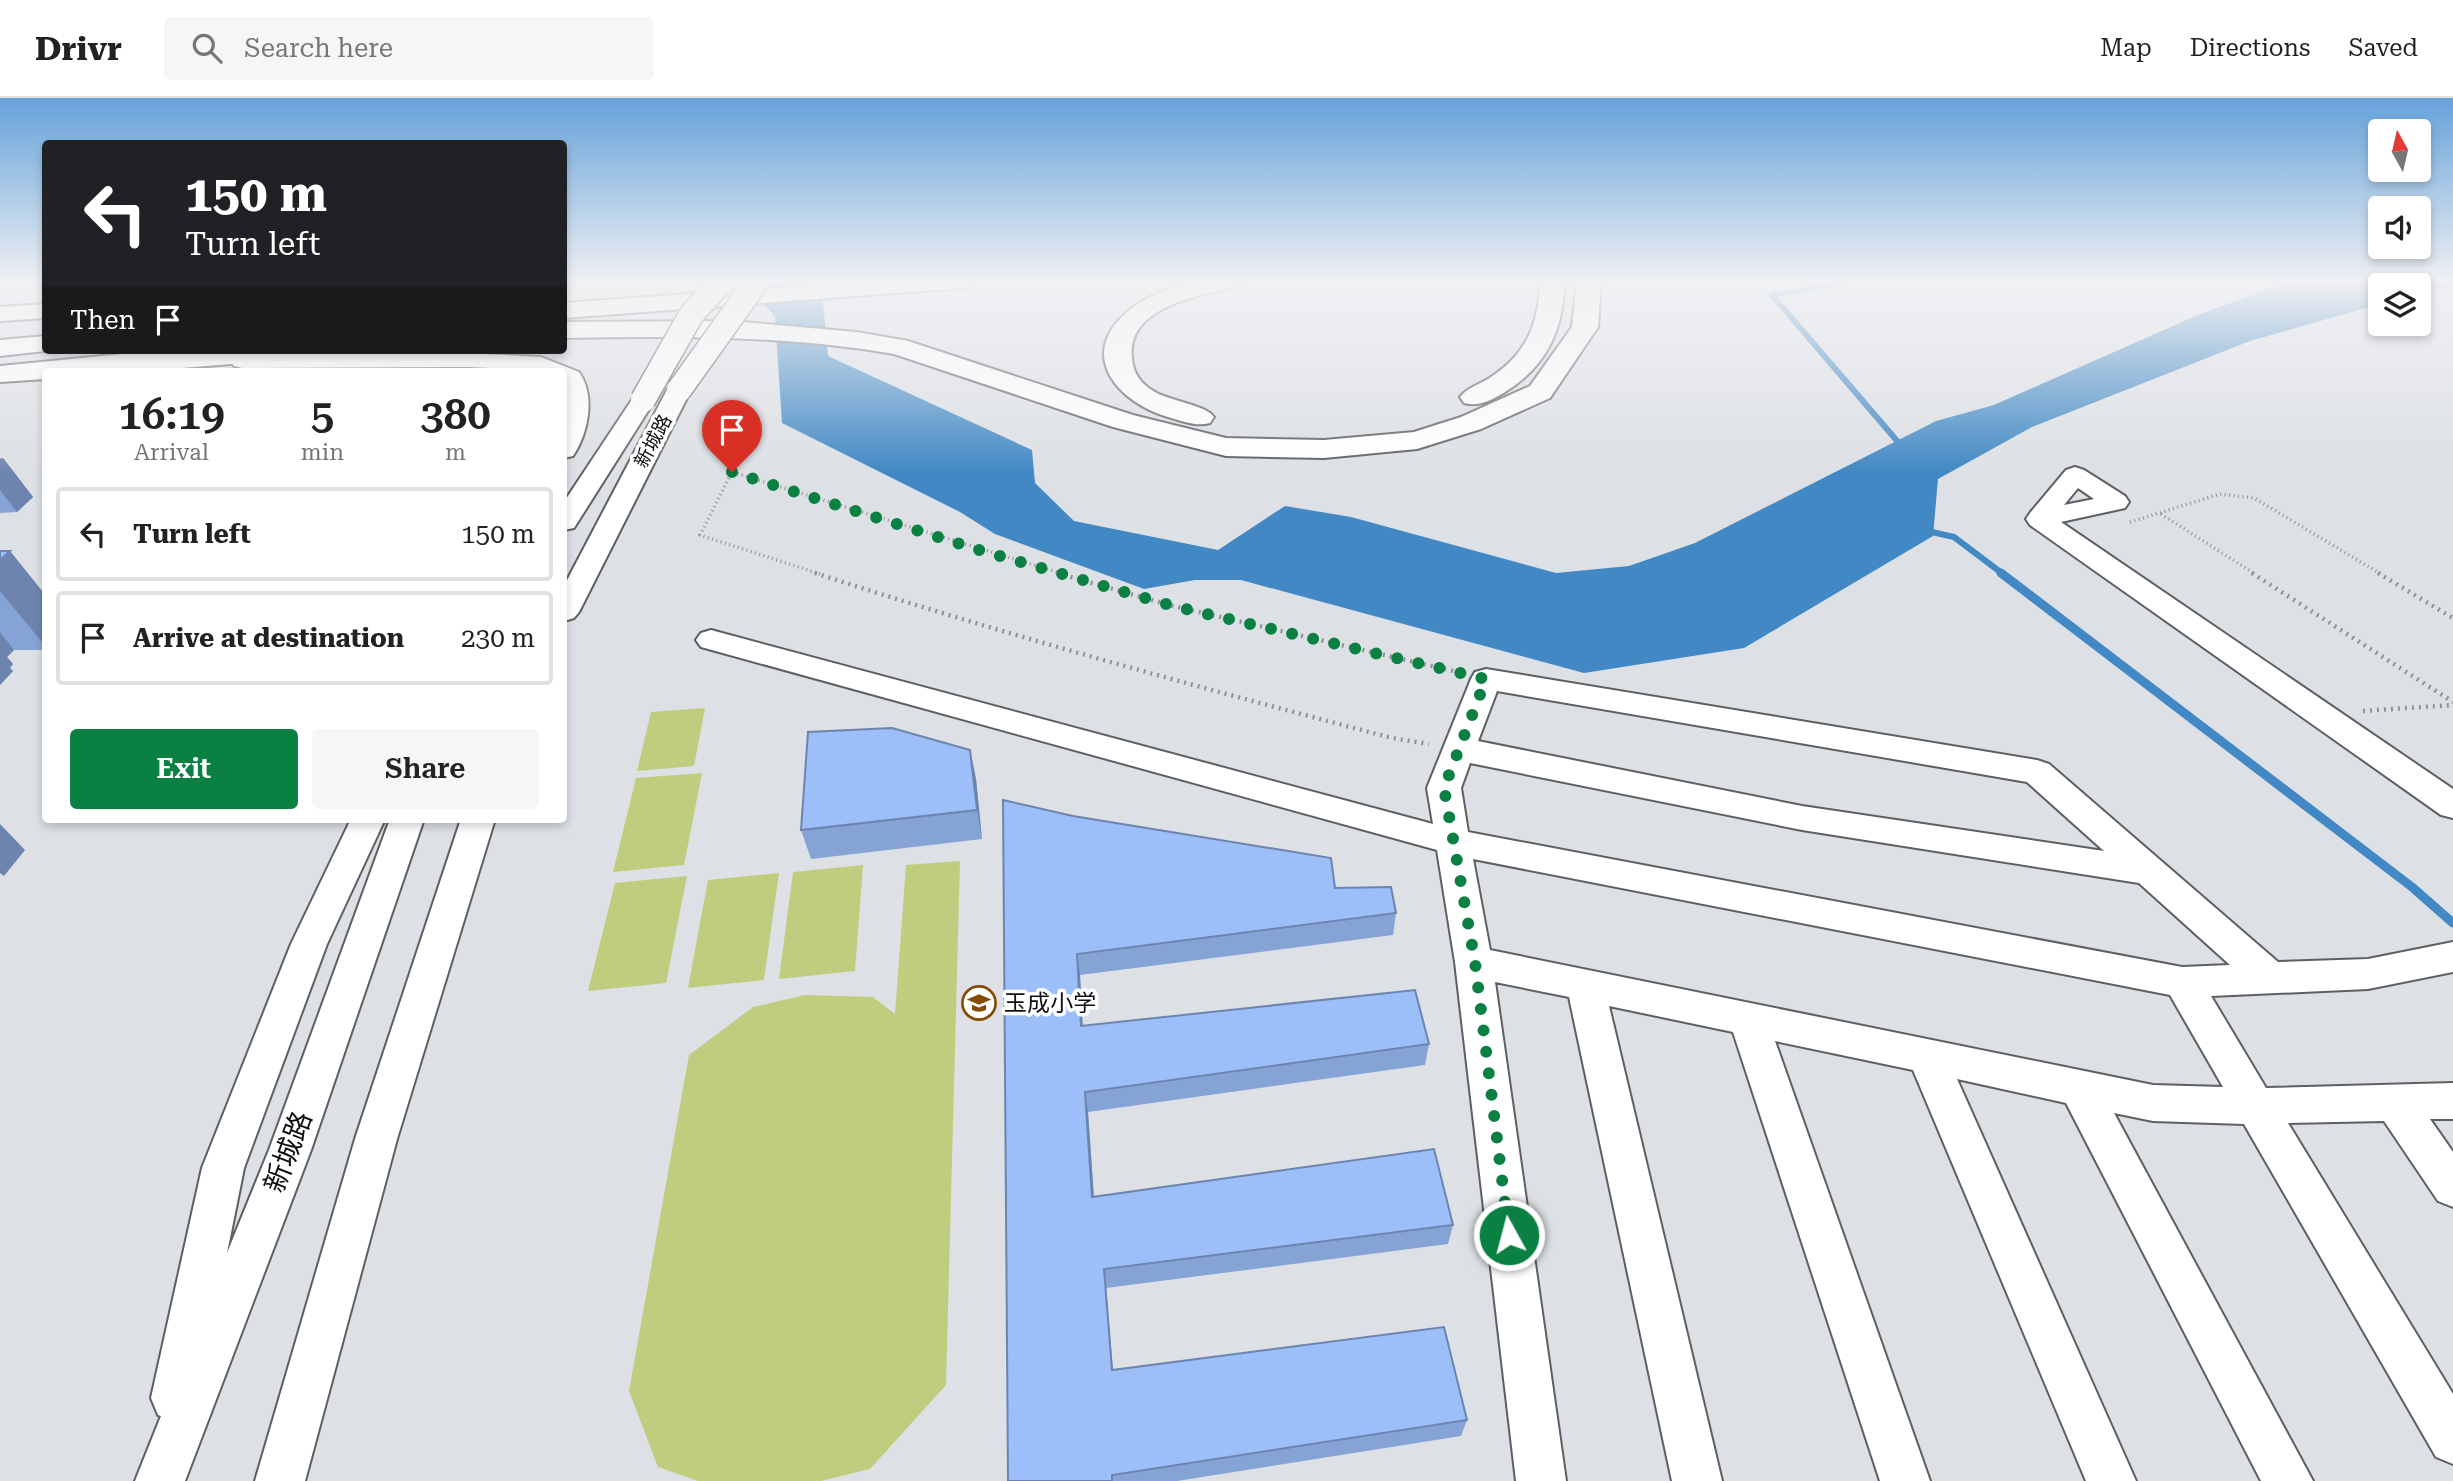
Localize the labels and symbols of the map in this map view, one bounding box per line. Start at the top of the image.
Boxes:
north arrow [2368,119,2431,182]
pin [702,400,762,472]
street label: 新城路 [629,410,677,472]
school or university icon: 玉成小学 [960,984,998,1022]
place label: 玉成小学 [1004,990,1096,1017]
street label: 新城路 [258,1107,318,1197]
position arrow [1472,1198,1546,1272]

